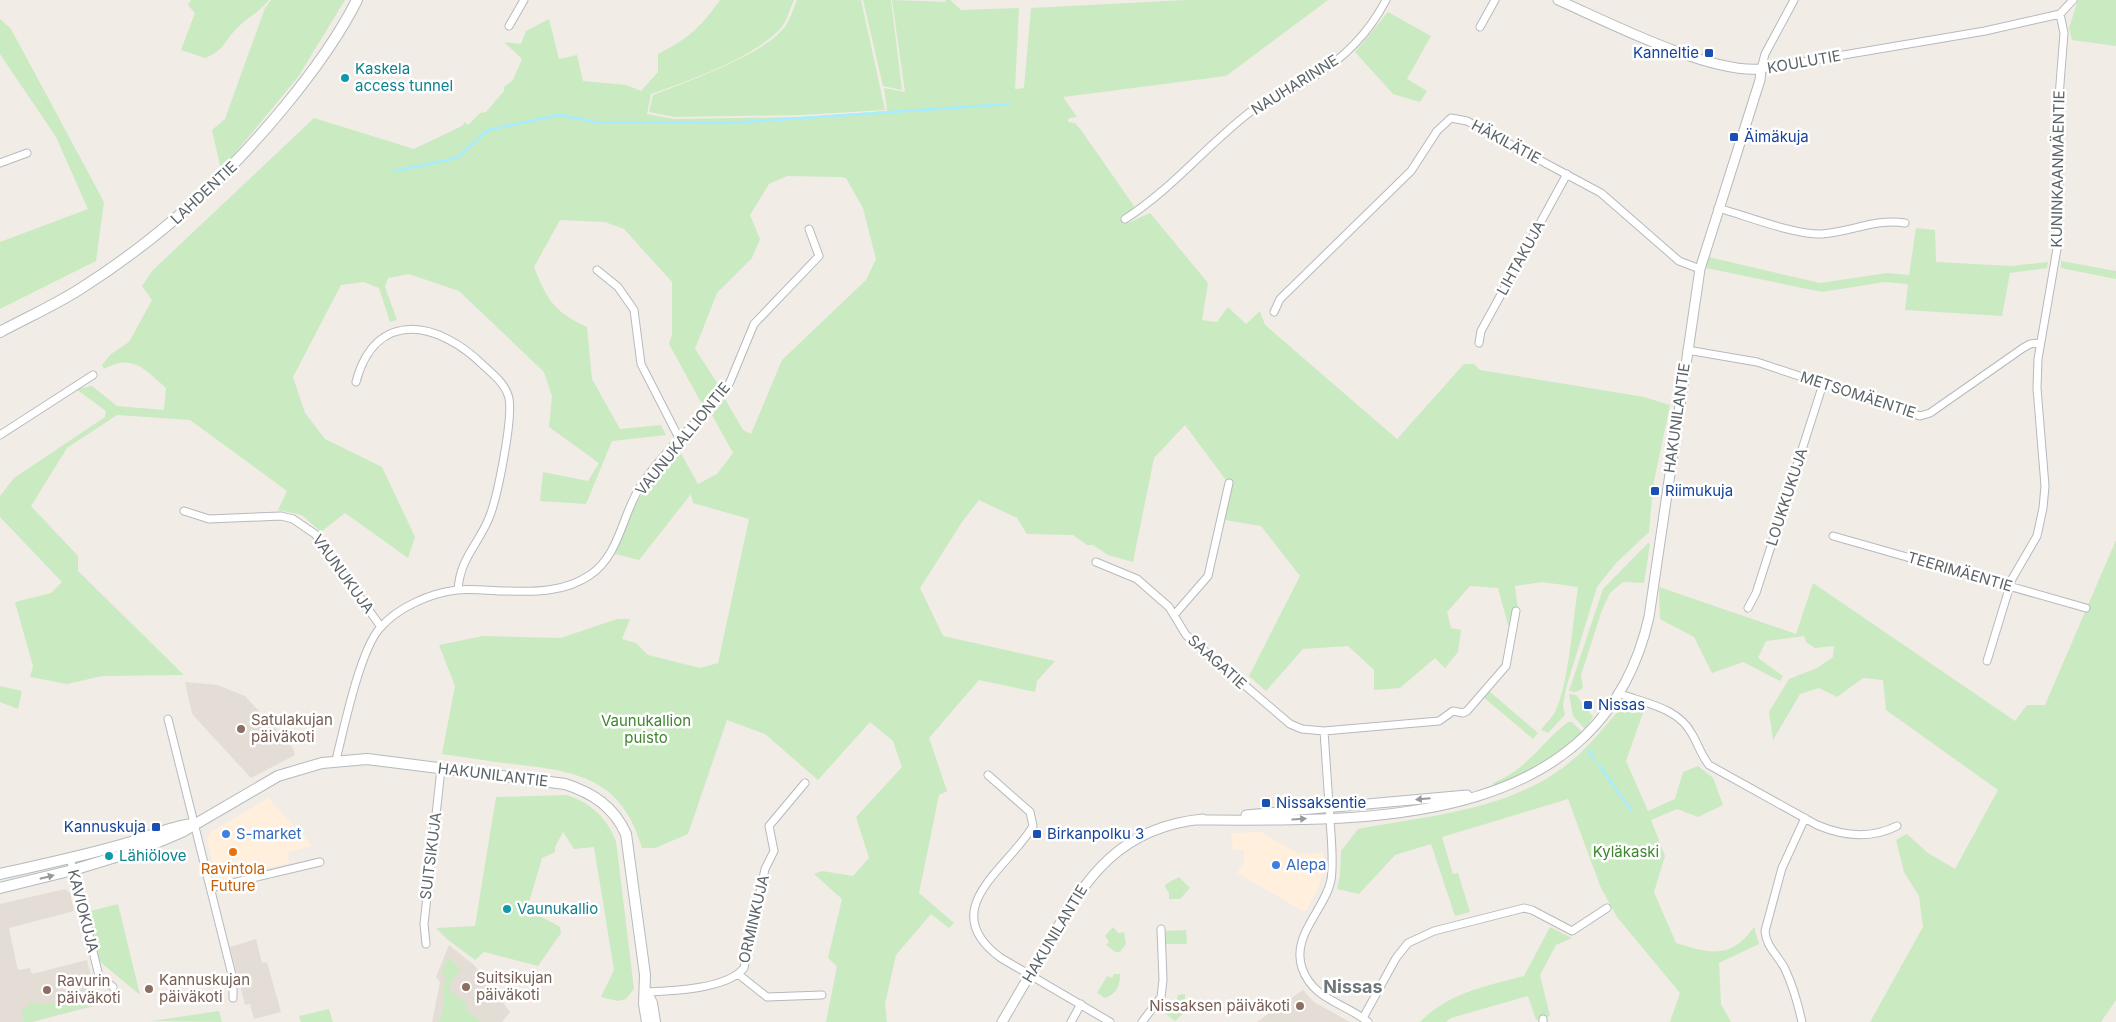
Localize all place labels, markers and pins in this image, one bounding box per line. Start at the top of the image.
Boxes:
place label: Kanneltie [1633,43,1699,62]
marker: Kanneltie [1703,47,1715,59]
place label: Kaskela access tunnel [355,59,453,95]
marker: Kaskela access tunnel [339,72,351,84]
place label: Äimäkuja [1744,127,1809,146]
marker: Äimäkuja [1728,131,1740,143]
place label: Riimukuja [1665,481,1733,500]
marker: Riimukuja [1649,485,1661,497]
place label: Nissas [1598,695,1645,714]
marker: Nissas [1582,699,1594,711]
place label: Satulakujan päiväkoti [251,710,333,746]
marker: Satulakujan päiväkoti [235,723,247,735]
place label: Nissaksentie [1276,793,1366,812]
marker: Nissaksentie [1260,797,1272,809]
place label: Kannuskuja [64,817,146,836]
marker: Kannuskuja [150,821,162,833]
place label: S-market [236,824,302,843]
place label: Birkanpolku 3 [1047,824,1144,843]
marker: S-market [220,828,232,840]
marker: Birkanpolku 3 [1031,828,1043,840]
place label: Lähiölove [119,846,187,865]
marker: Ravintola Future [227,846,239,858]
marker: Lähiölove [103,850,115,862]
place label: Alepa [1286,855,1326,874]
place label: Ravintola Future [201,859,265,895]
marker: Alepa [1270,859,1282,871]
place label: Vaunukallio [517,899,598,918]
marker: Vaunukallio [501,903,513,915]
place label: Suitsikujan päiväkoti [476,968,552,1004]
place label: Kannuskujan päiväkoti [159,970,250,1006]
place label: Ravurin päiväkoti [57,971,121,1007]
marker: Suitsikujan päiväkoti [460,981,472,993]
marker: Kannuskujan päiväkoti [143,983,155,995]
marker: Ravurin päiväkoti [41,984,53,996]
place label: Nissaksen päiväkoti [1149,996,1290,1015]
marker: Nissaksen päiväkoti [1294,1000,1306,1012]

